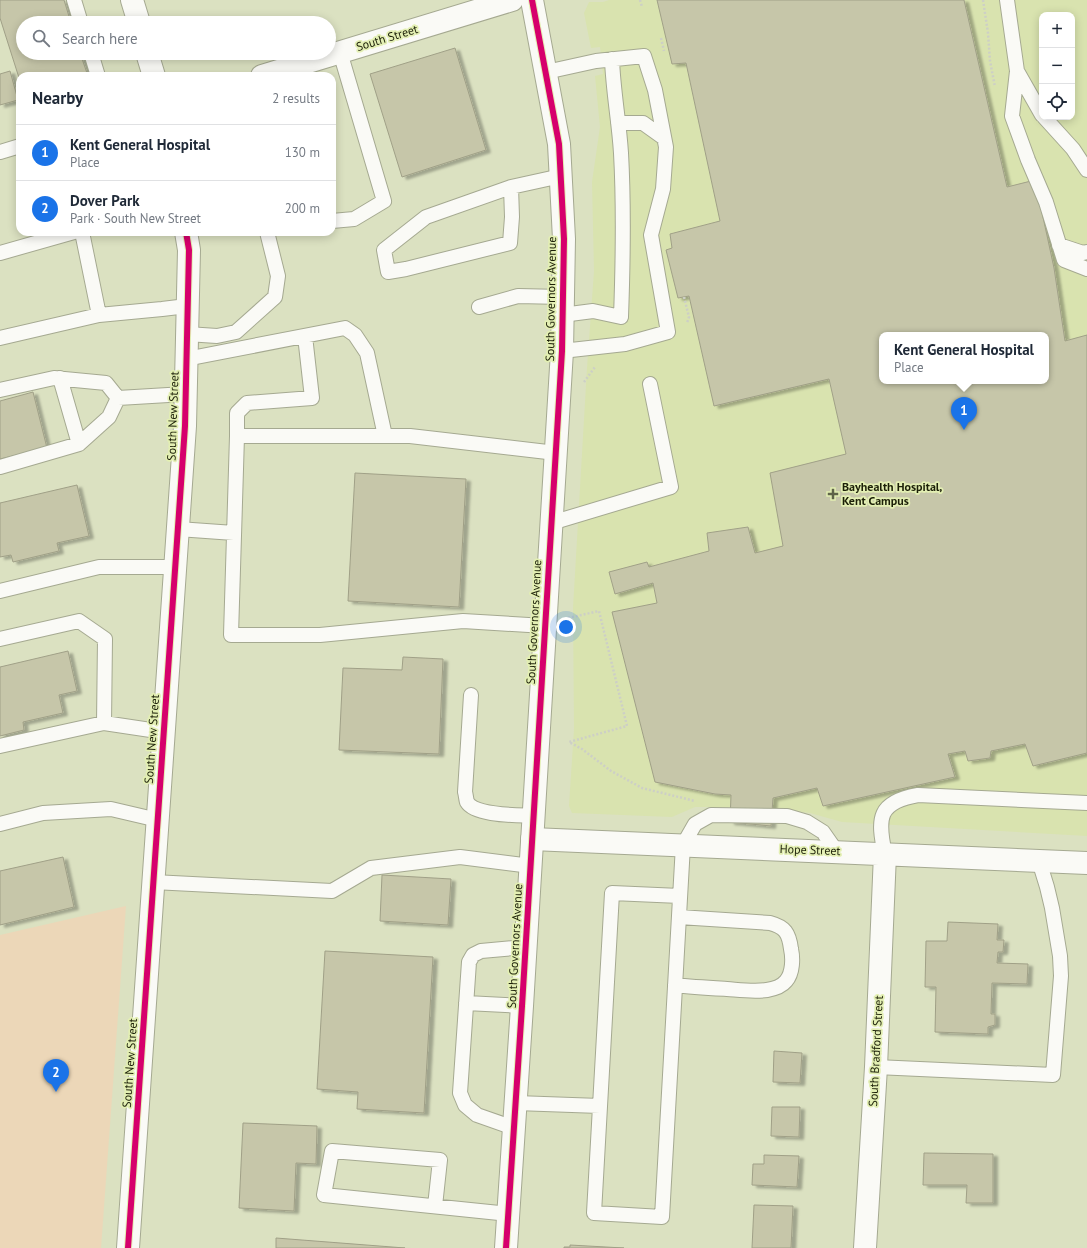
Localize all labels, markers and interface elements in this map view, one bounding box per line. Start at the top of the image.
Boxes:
map controls [1039,12,1075,120]
button: + [1039,12,1075,48]
search box [16,16,336,60]
street label: South Street [354,21,420,54]
icon: search [30,27,52,49]
text: Search here [62,29,138,48]
button: − [1039,48,1075,84]
button: locate [1039,84,1075,120]
text: Nearby [32,87,83,109]
text: 2 results [272,90,320,107]
text: Kent General Hospital [70,135,210,154]
text: 1 [41,144,49,161]
text: 130 m [285,144,320,161]
text: Place [70,154,100,171]
text: Dover Park [70,191,140,210]
text: 2 [41,200,49,217]
text: 200 m [285,200,320,217]
text: Park · South New Street [70,210,201,227]
street label: South Governors Avenue [542,236,559,362]
popup [879,332,1049,384]
text: Kent General Hospital [894,340,1034,359]
text: Place [894,359,924,376]
street label: South New Street [163,371,182,461]
pin: 1 [951,397,977,430]
place label: Bayhealth Hospital, Kent Campus [842,479,942,508]
marker: Bayhealth Hospital, Kent Campus [827,488,839,500]
street label: South Governors Avenue [523,559,544,685]
your location [556,617,576,637]
street label: South New Street [141,694,162,784]
street label: Hope Street [779,841,841,858]
street label: South Governors Avenue [504,883,525,1009]
street label: South Bradford Street [865,995,886,1107]
street label: South New Street [119,1018,140,1108]
pin: 2 [43,1059,69,1092]

